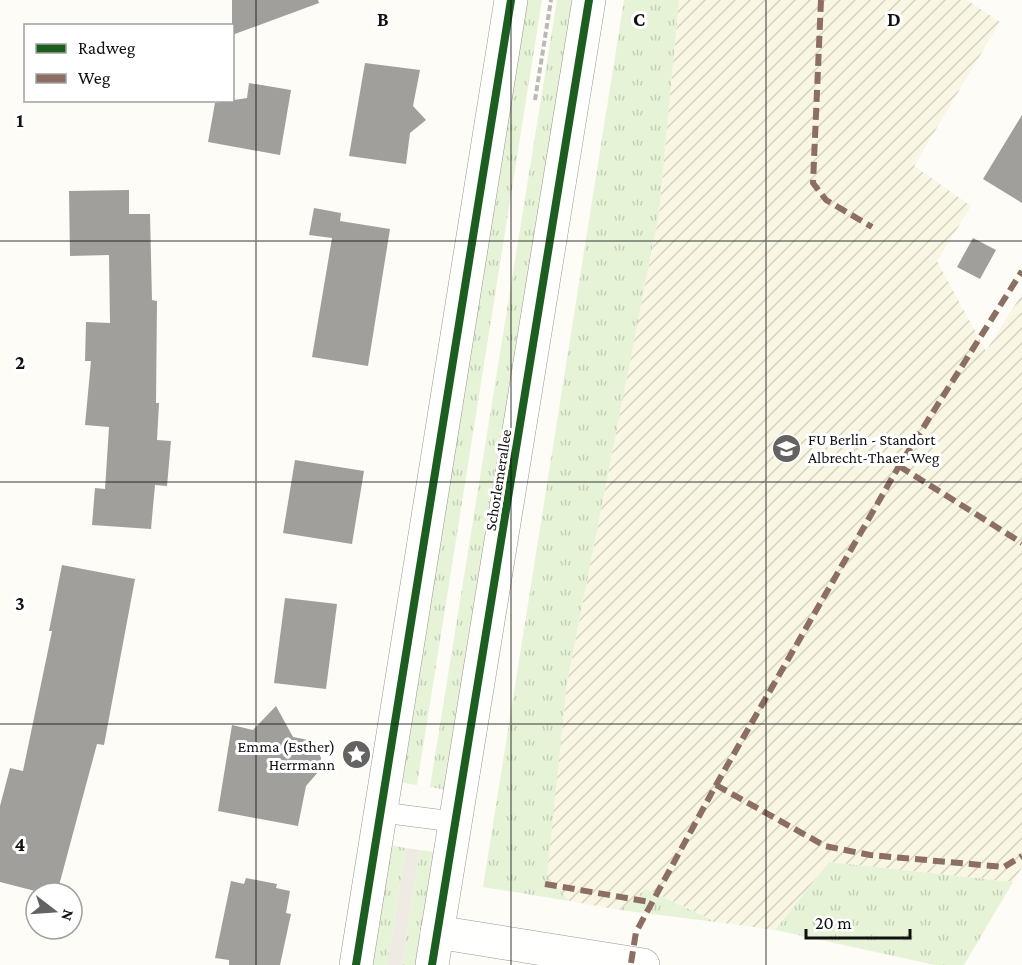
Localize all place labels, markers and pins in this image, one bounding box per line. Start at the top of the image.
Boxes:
place label: FU Berlin - Standort Albrecht-Thaer-Weg [808,431,940,467]
school or university icon: FU Berlin - Standort Albrecht-Thaer-Weg [771,432,803,464]
place label: Emma (Esther) Herrmann [238,738,335,773]
place icon: Emma (Esther) Herrmann [340,739,372,771]

